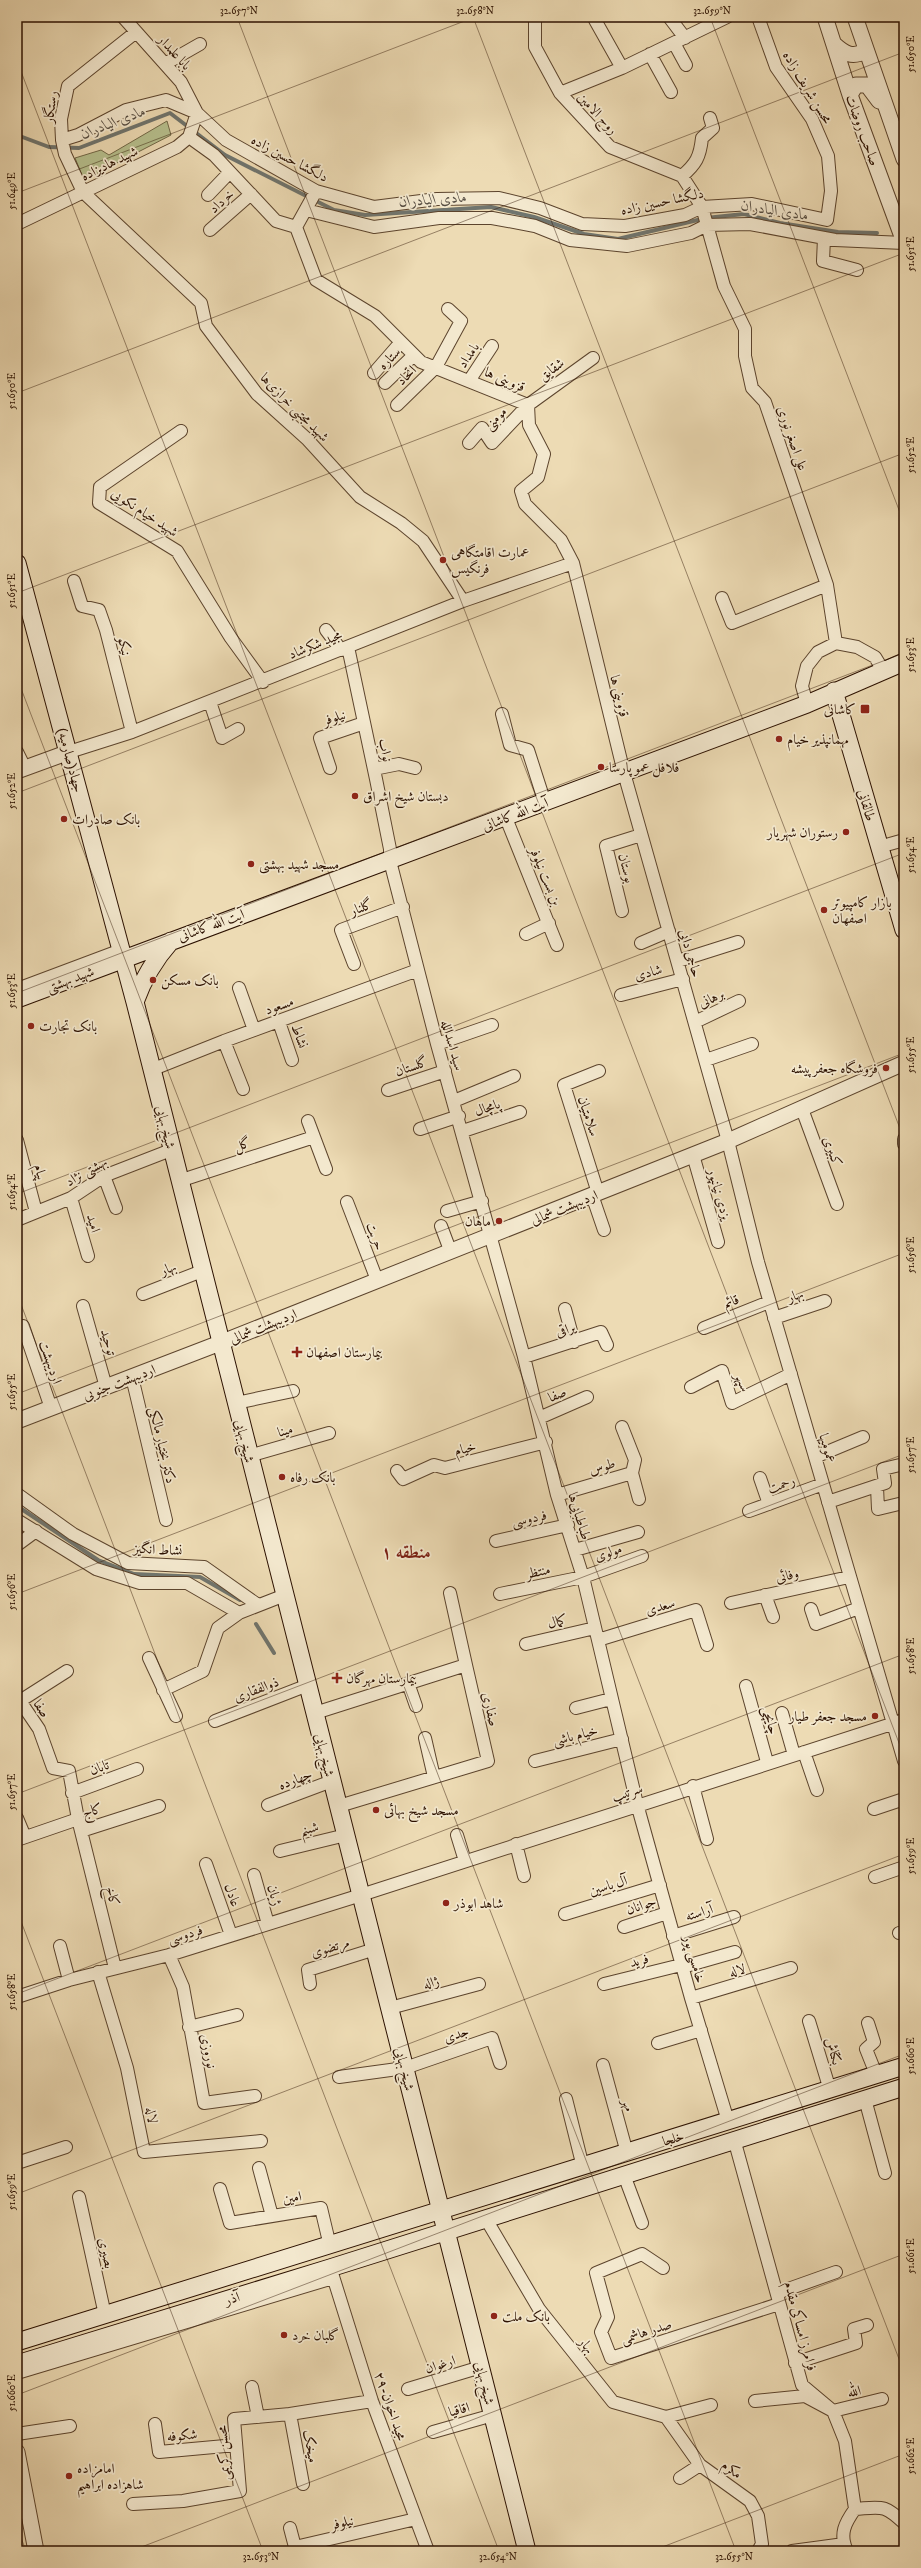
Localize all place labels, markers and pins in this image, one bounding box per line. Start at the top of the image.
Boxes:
place label: عمارت اقامتگاهی فرنگیس [451,543,529,578]
marker: عمارت اقامتگاهی فرنگیس [438,555,448,565]
place label: کاشانی [824,701,856,719]
marker: کاشانی [859,703,871,715]
place label: مهمانپذیر خیام [787,731,849,752]
marker: مهمانپذیر خیام [774,734,784,744]
place label: فلافل عمو پارسا [609,759,679,778]
marker: فلافل عمو پارسا [596,762,606,772]
place label: دبستان شیخ اشراق [363,788,448,809]
marker: دبستان شیخ اشراق [350,791,360,801]
place label: بانک صادرات [72,811,141,829]
marker: بانک صادرات [59,814,69,824]
place label: رستوران شهریار [765,824,838,842]
marker: رستوران شهریار [841,827,851,837]
place label: مسجد شهید بهشتی [259,856,339,874]
marker: مسجد شهید بهشتی [246,859,256,869]
place label: بازار کامپیوتر اصفهان [830,894,892,928]
marker: بازار کامپیوتر اصفهان [819,905,829,915]
place label: بانک مسکن [161,972,219,990]
marker: بانک مسکن [148,975,158,985]
place label: بانک تجارت [39,1018,97,1036]
marker: بانک تجارت [26,1021,36,1031]
place label: فروشگاه جعفرپیشه [791,1059,878,1078]
marker: فروشگاه جعفرپیشه [881,1063,891,1073]
place label: ماهان [465,1213,491,1231]
marker: ماهان [494,1216,504,1226]
place label: بیمارستان اصفهان [306,1344,383,1362]
marker: بیمارستان اصفهان [291,1346,303,1358]
place label: بانک رفاه [290,1469,336,1487]
marker: بانک رفاه [277,1472,287,1482]
place label: بیمارستان مهرگان [346,1670,417,1688]
marker: بیمارستان مهرگان [331,1672,343,1684]
place label: مسجد جعفر طیار [787,1708,867,1726]
marker: مسجد جعفر طیار [870,1711,880,1721]
place label: مسجد شیخ بهائی [384,1802,459,1823]
marker: مسجد شیخ بهائی [371,1805,381,1815]
place label: شاهد ابوذر [452,1895,504,1913]
marker: شاهد ابوذر [441,1898,451,1908]
place label: بانک ملت [502,2308,550,2326]
marker: بانک ملت [489,2311,499,2321]
place label: گلبان خرد [292,2327,339,2345]
marker: گلبان خرد [279,2330,289,2340]
place label: امامزاده شاهزاده ابراهیم [77,2460,144,2498]
marker: امامزاده شاهزاده ابراهیم [64,2471,74,2481]

